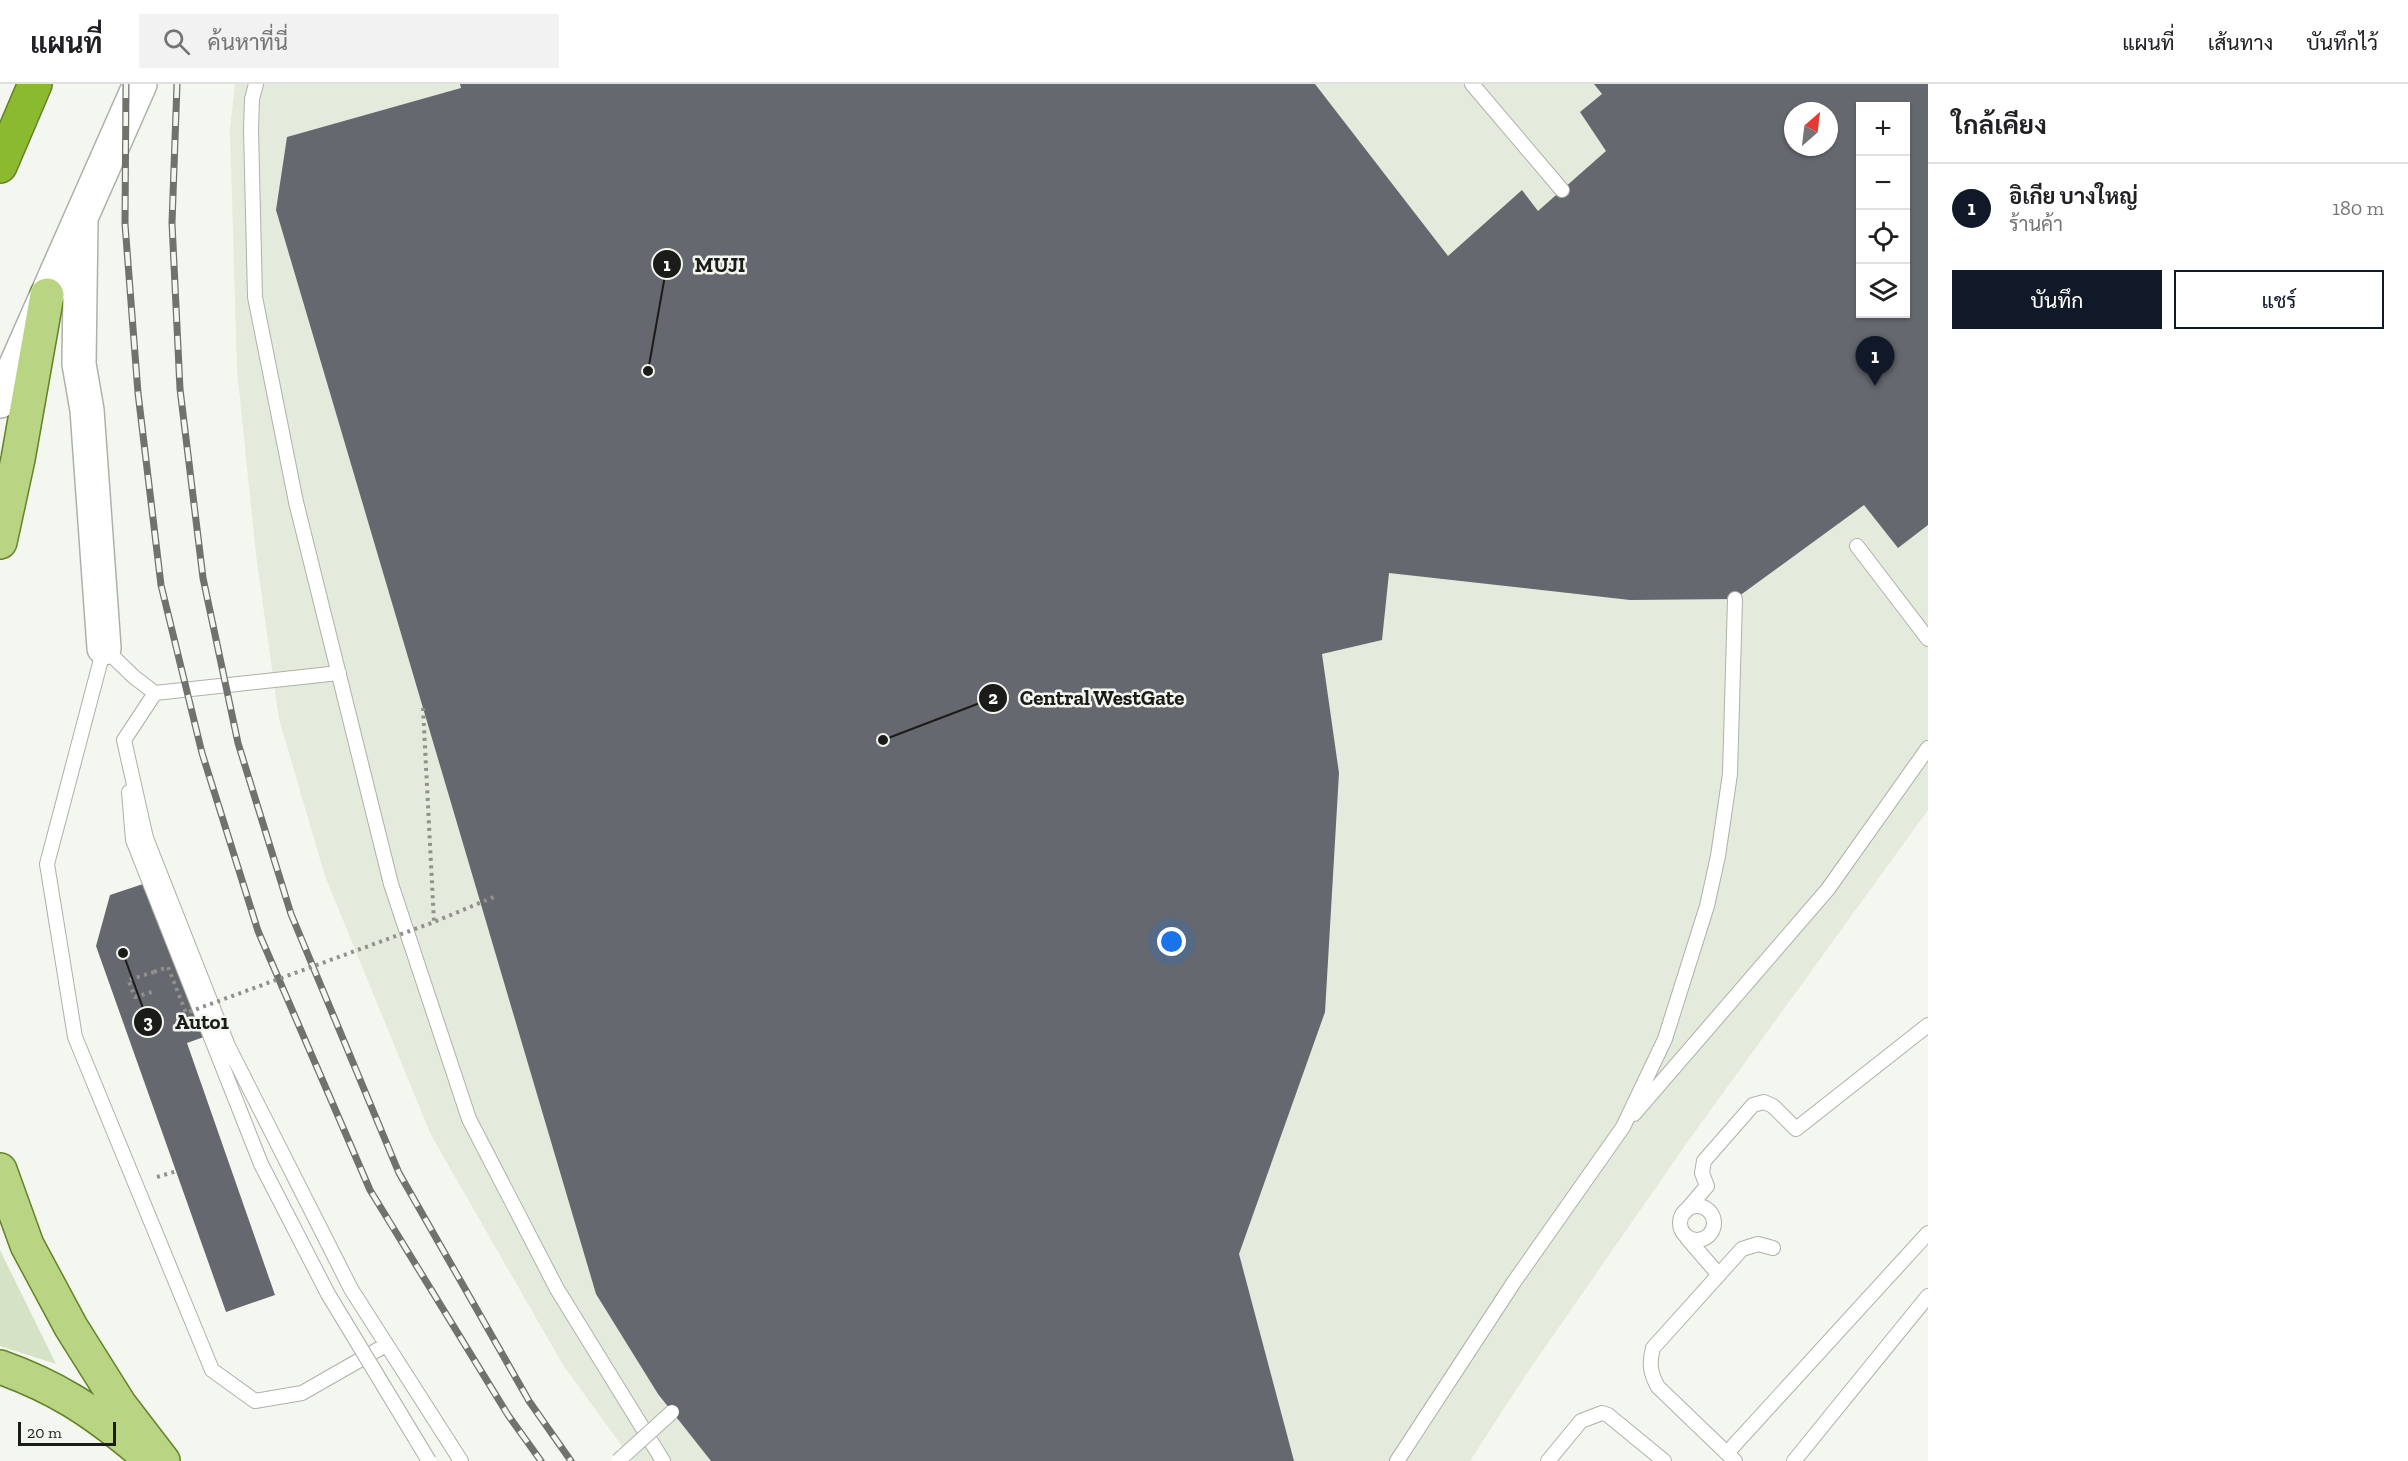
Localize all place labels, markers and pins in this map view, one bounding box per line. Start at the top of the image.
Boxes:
callout: MUJI [652,245,757,284]
pin: 1 [1856,336,1894,386]
callout: Central WestGate [978,678,1197,717]
callout: Auto1 [133,1002,241,1041]

